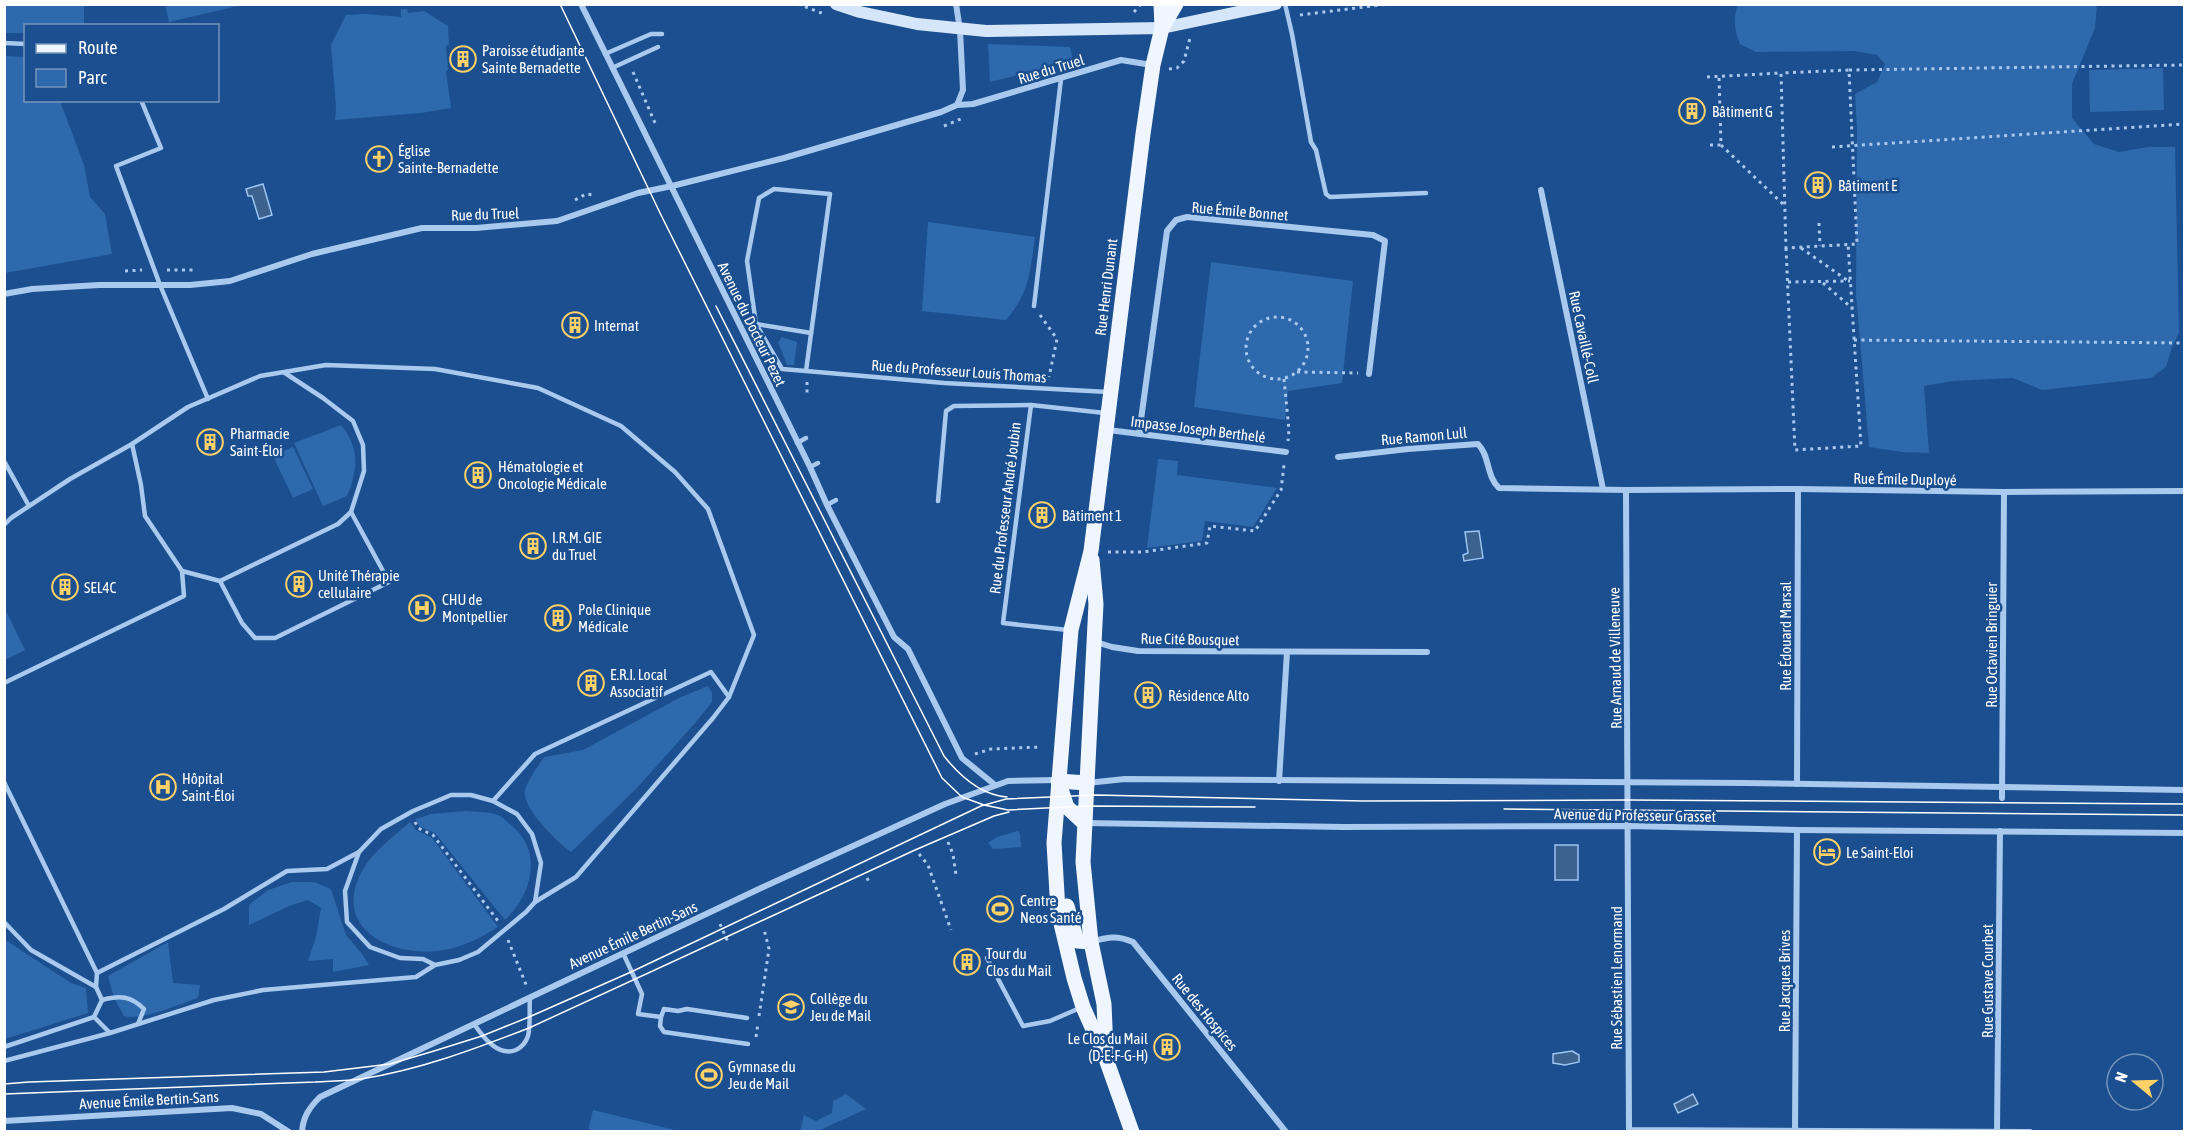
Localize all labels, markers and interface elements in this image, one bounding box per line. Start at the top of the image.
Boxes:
legend [24,24,219,102]
text: Route [78,37,117,58]
place label: Paroisse étudiante Sainte Bernadette [482,42,585,76]
building icon: Paroisse étudiante Sainte Bernadette [448,44,478,74]
street label: Rue du Truel [1016,51,1086,87]
text: Parc [78,67,107,88]
building icon: Bâtiment G [1677,96,1707,126]
place label: Bâtiment G [1712,103,1773,120]
place label: Église Sainte-Bernadette [398,142,499,176]
church icon: Église Sainte-Bernadette [364,144,394,174]
building icon: Bâtiment E [1803,170,1833,200]
place label: Bâtiment E [1838,177,1898,194]
street label: Rue Émile Bonnet [1191,198,1289,224]
street label: Rue du Truel [451,204,519,224]
street label: Rue Henri Dunant [1092,237,1120,337]
street label: Avenue du Docteur Pezet [715,259,789,389]
street label: Rue Cavaillé-Coll [1566,289,1602,385]
building icon: Internat [560,310,590,340]
place label: Internat [594,317,639,334]
street label: Rue du Professeur Louis Thomas [871,356,1047,386]
street label: Impasse Joseph Berthelé [1130,412,1267,446]
street label: Rue du Professeur André Joubin [986,421,1024,595]
street label: Rue Ramon Lull [1380,424,1468,448]
place label: Pharmacie Saint-Éloi [230,425,290,459]
building icon: Pharmacie Saint-Éloi [195,427,225,457]
place label: Hématologie et Oncologie Médicale [498,458,607,492]
building icon: Hématologie et Oncologie Médicale [463,460,493,490]
street label: Rue Émile Duployé [1853,470,1957,488]
building icon: Bâtiment 1 [1027,500,1057,530]
place label: Bâtiment 1 [1062,507,1122,524]
place label: I.R.M. GIE du Truel [552,529,602,563]
building icon: I.R.M. GIE du Truel [518,531,548,561]
place label: Unité Thérapie cellulaire [318,567,400,601]
building icon: Unité Thérapie cellulaire [284,569,314,599]
building icon: SEL4C [50,572,80,602]
place label: SEL4C [84,579,117,596]
street label: Rue Édouard Marsal [1777,581,1794,691]
street label: Rue Octavien Bringuier [1983,582,2000,708]
street label: Rue Arnaud de Villeneuve [1605,587,1625,729]
place label: CHU de Montpellier [442,591,508,625]
hospital icon: CHU de Montpellier [407,593,437,623]
place label: Pole Clinique Médicale [578,601,651,635]
building icon: Pole Clinique Médicale [543,603,573,633]
street label: Rue Cité Bousquet [1140,630,1240,648]
place label: E.R.I. Local Associatif [610,666,667,700]
building icon: E.R.I. Local Associatif [576,668,606,698]
building icon: Résidence Alto [1133,680,1163,710]
place label: Résidence Alto [1168,687,1249,704]
place label: Hôpital Saint-Éloi [182,770,235,804]
hospital icon: Hôpital Saint-Éloi [148,772,178,802]
street label: Avenue du Professeur Grasset [1554,805,1716,825]
hotel icon: Le Saint-Eloi [1812,837,1842,867]
place label: Le Saint-Eloi [1846,844,1913,861]
place label: Centre Neos Santé [1020,892,1082,926]
sports icon: Centre Neos Santé [985,894,1015,924]
street label: Avenue Émile Bertin-Sans [566,898,700,972]
street label: Rue Sébastien Lenormand [1608,906,1625,1050]
street label: Rue Gustave Courbet [1979,924,1996,1038]
street label: Rue Jacques Brives [1776,930,1793,1032]
place label: Tour du Clos du Mail [986,945,1052,979]
building icon: Tour du Clos du Mail [952,947,982,977]
street label: Rue des Hospices [1169,970,1241,1054]
place label: Collège du Jeu de Mail [810,990,871,1024]
school or university icon: Collège du Jeu de Mail [776,992,806,1022]
place label: Le Clos du Mail (D-E-F-G-H) [1067,1030,1148,1064]
building icon: Le Clos du Mail (D-E-F-G-H) [1152,1032,1182,1062]
north arrow [2105,1052,2165,1112]
place label: Gymnase du Jeu de Mail [728,1058,796,1092]
sports icon: Gymnase du Jeu de Mail [694,1060,724,1090]
text: N [2111,1070,2131,1085]
street label: Avenue Émile Bertin-Sans [79,1088,219,1112]

